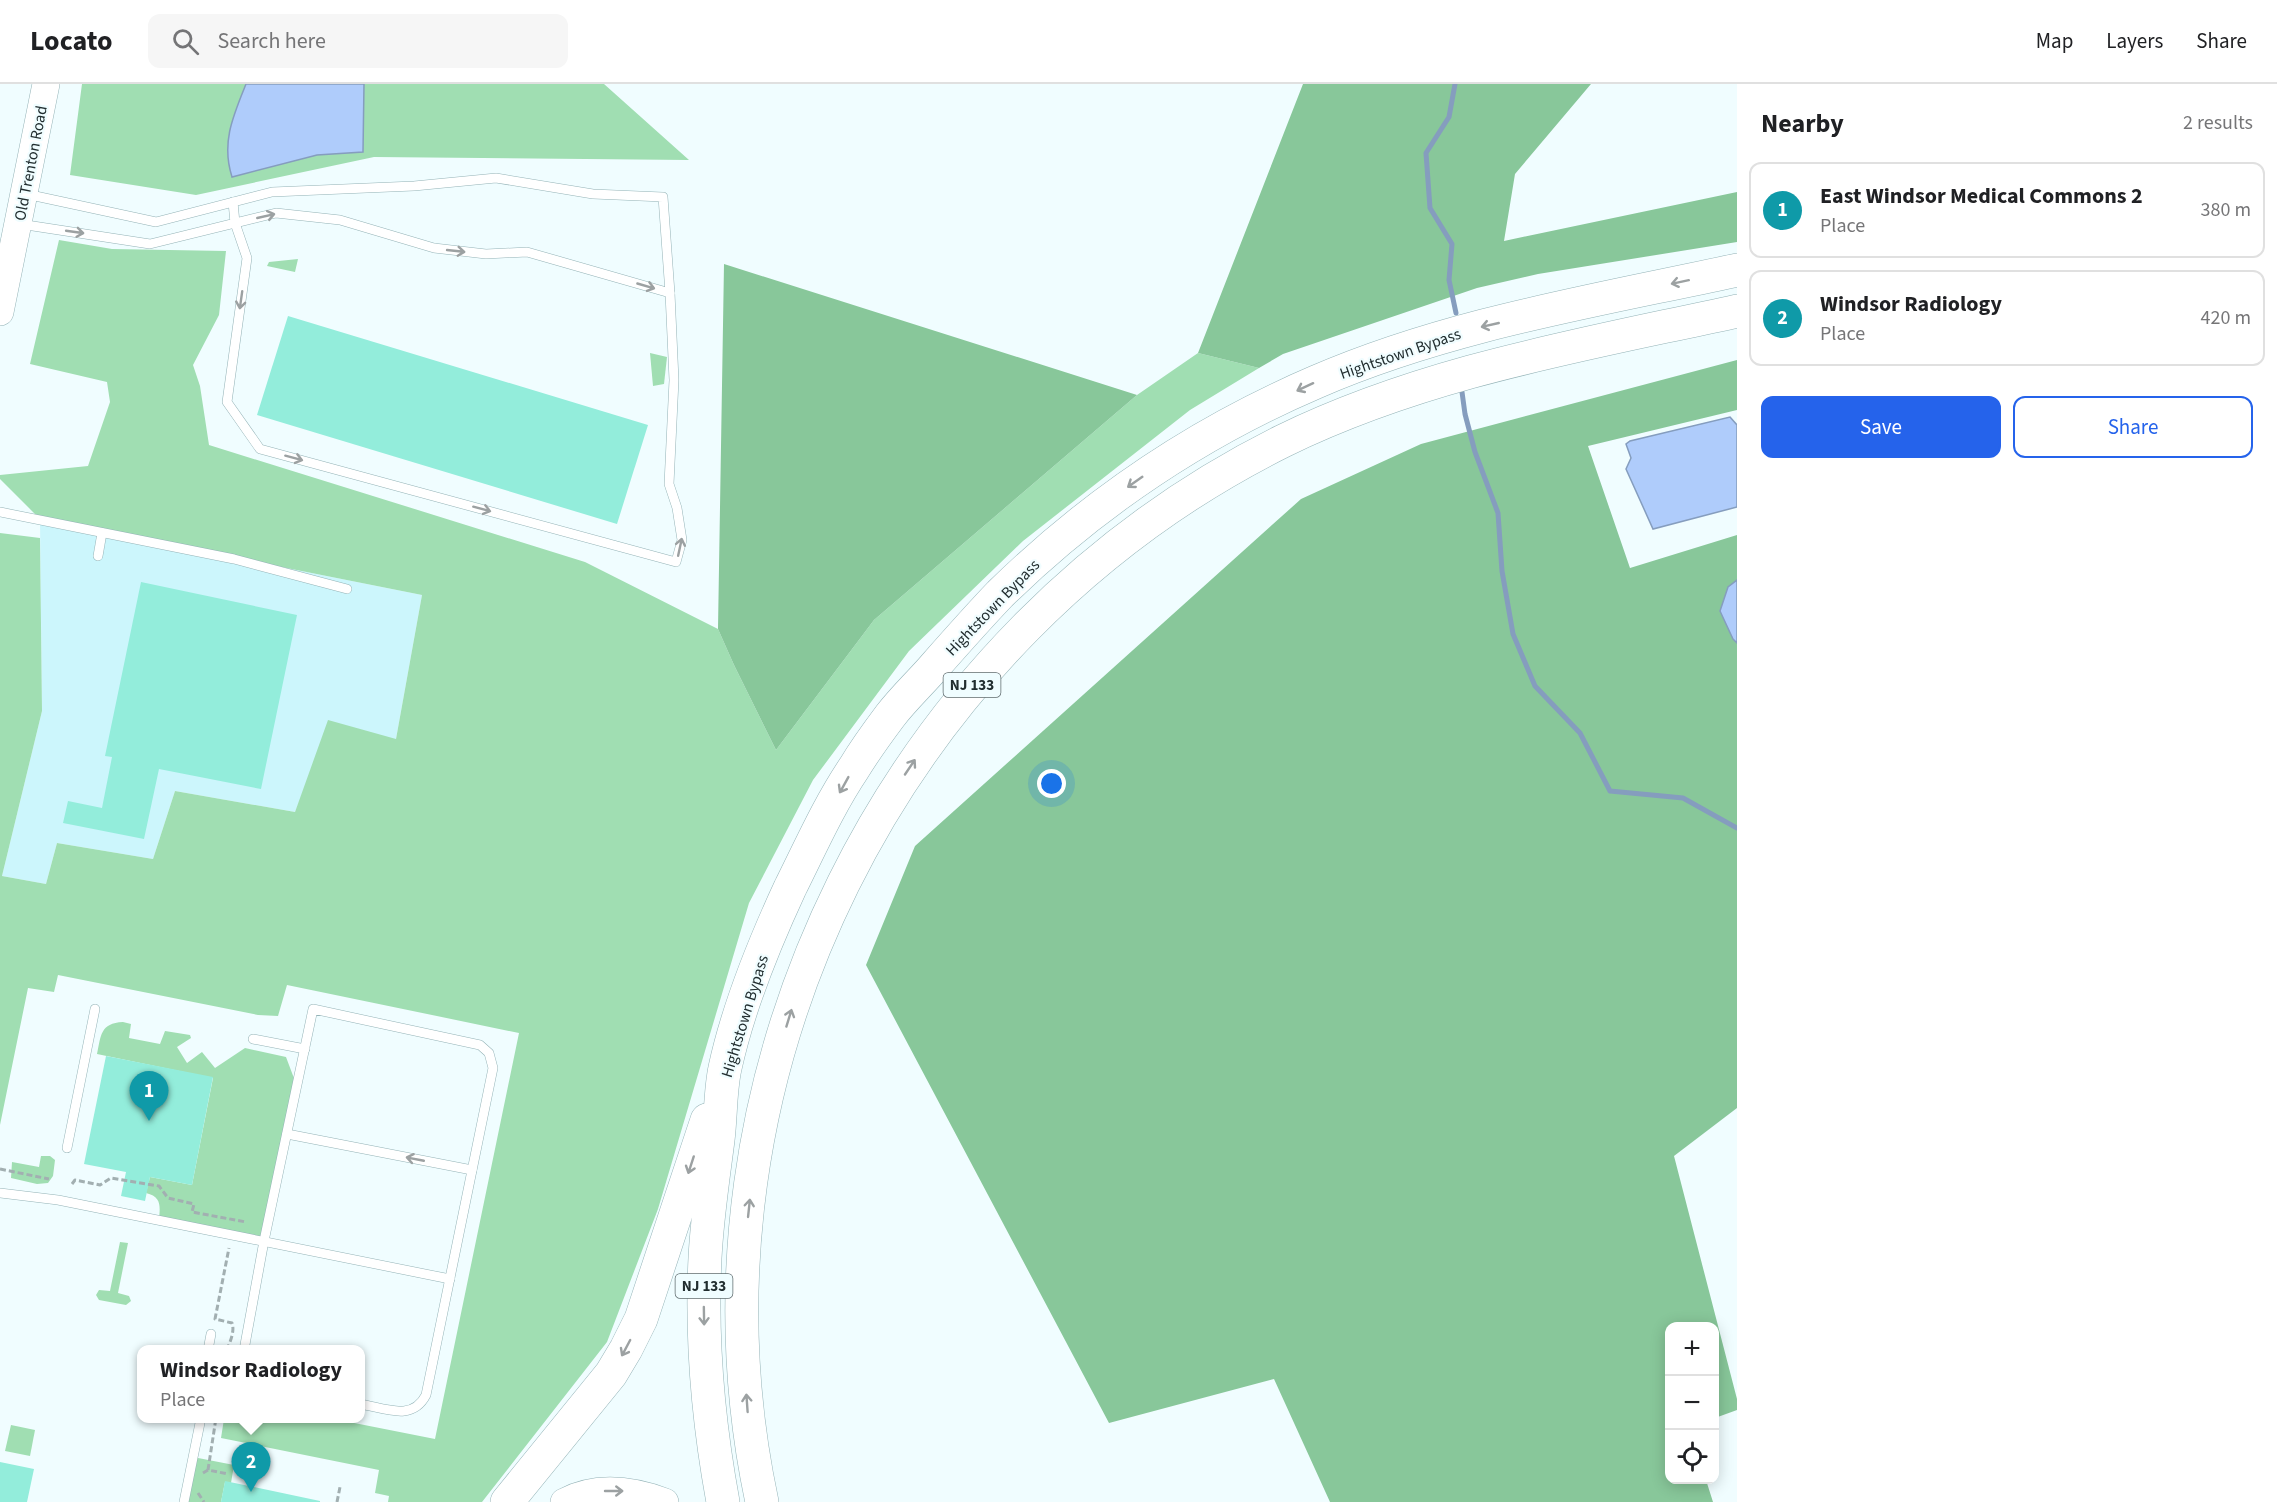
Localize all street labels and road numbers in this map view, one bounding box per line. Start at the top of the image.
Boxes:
street label: Old Trenton Road [9,104,53,223]
street label: Hightstown Bypass [1337,323,1464,385]
street label: Hightstown Bypass [941,554,1045,661]
road number: NJ 133 [944,673,1000,697]
street label: Hightstown Bypass [716,952,774,1080]
road number: NJ 133 [676,1274,732,1298]

